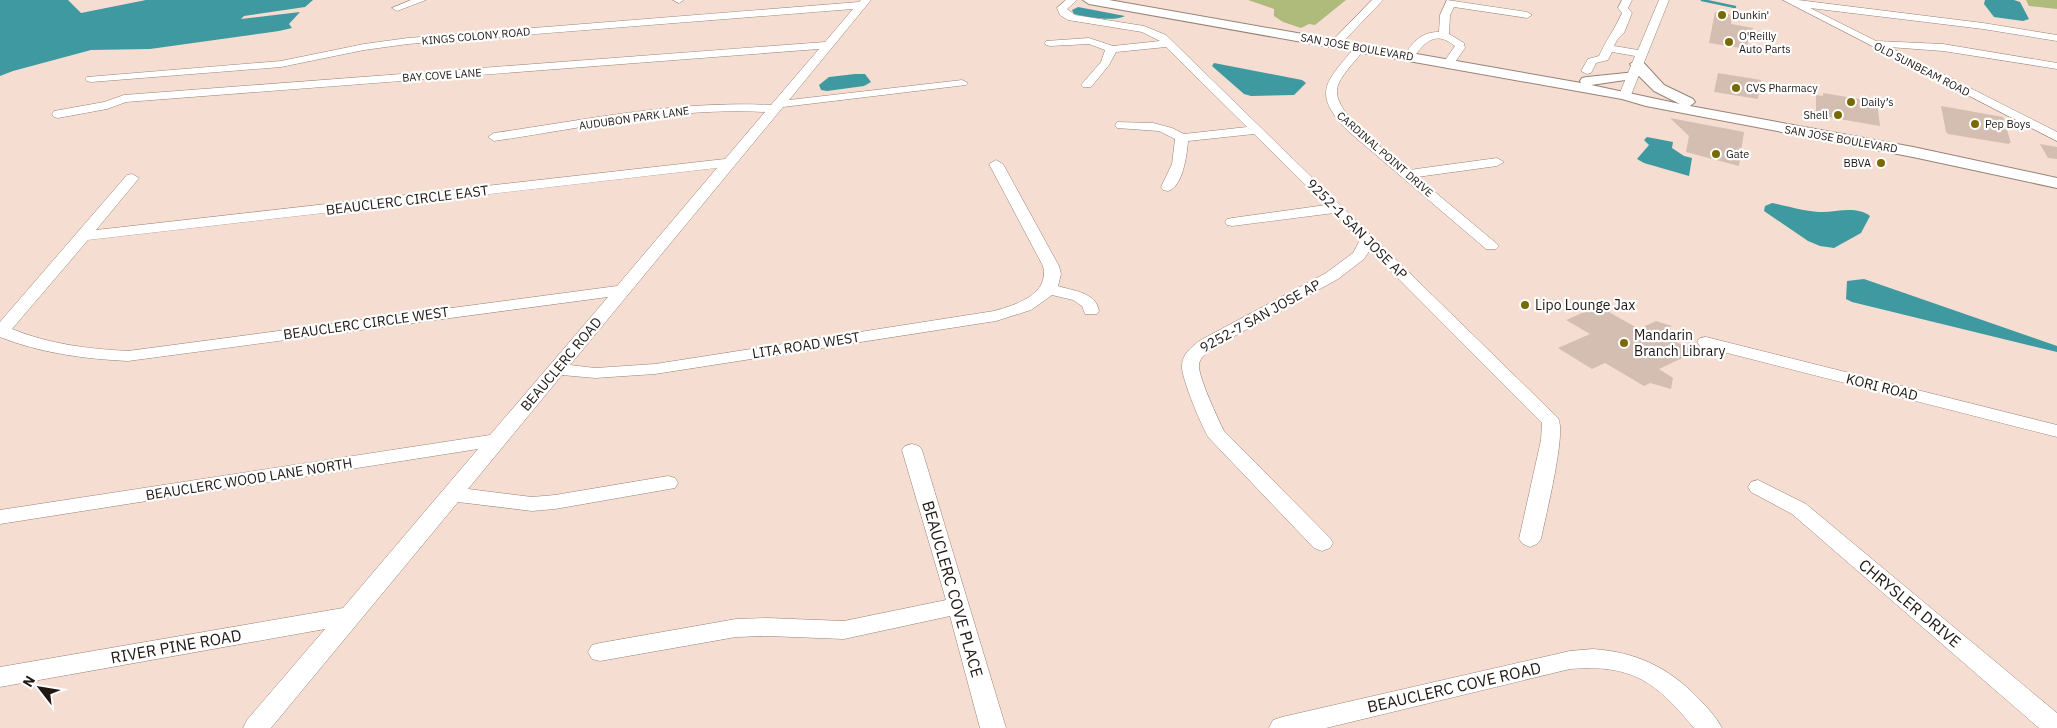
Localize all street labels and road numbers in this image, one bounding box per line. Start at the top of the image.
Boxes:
street label: KINGS COLONY ROAD [421,24,531,48]
street label: SAN JOSE BOULEVARD [1299,30,1415,64]
street label: OLD SUNBEAM ROAD [1872,39,1972,99]
street label: BAY COVE LANE [402,65,482,85]
street label: AUDUBON PARK LANE [578,103,690,133]
street label: CARDINAL POINT DRIVE [1334,108,1436,200]
street label: SAN JOSE BOULEVARD [1783,122,1899,156]
street label: 9252-1 SAN JOSE AP [1303,175,1411,283]
street label: BEAUCLERC CIRCLE EAST [325,181,489,219]
street label: 9252-7 SAN JOSE AP [1196,275,1324,357]
street label: BEAUCLERC CIRCLE WEST [282,302,450,344]
street label: BEAUCLERC ROAD [516,313,606,415]
street label: LITA ROAD WEST [751,328,861,362]
street label: KORI ROAD [1844,369,1920,405]
street label: BEAUCLERC WOOD LANE NORTH [144,454,354,504]
street label: BEAUCLERC COVE PLACE [918,498,988,680]
street label: CHRYSLER DRIVE [1855,554,1965,652]
street label: RIVER PINE ROAD [109,625,243,667]
street label: BEAUCLERC COVE ROAD [1365,657,1543,717]

